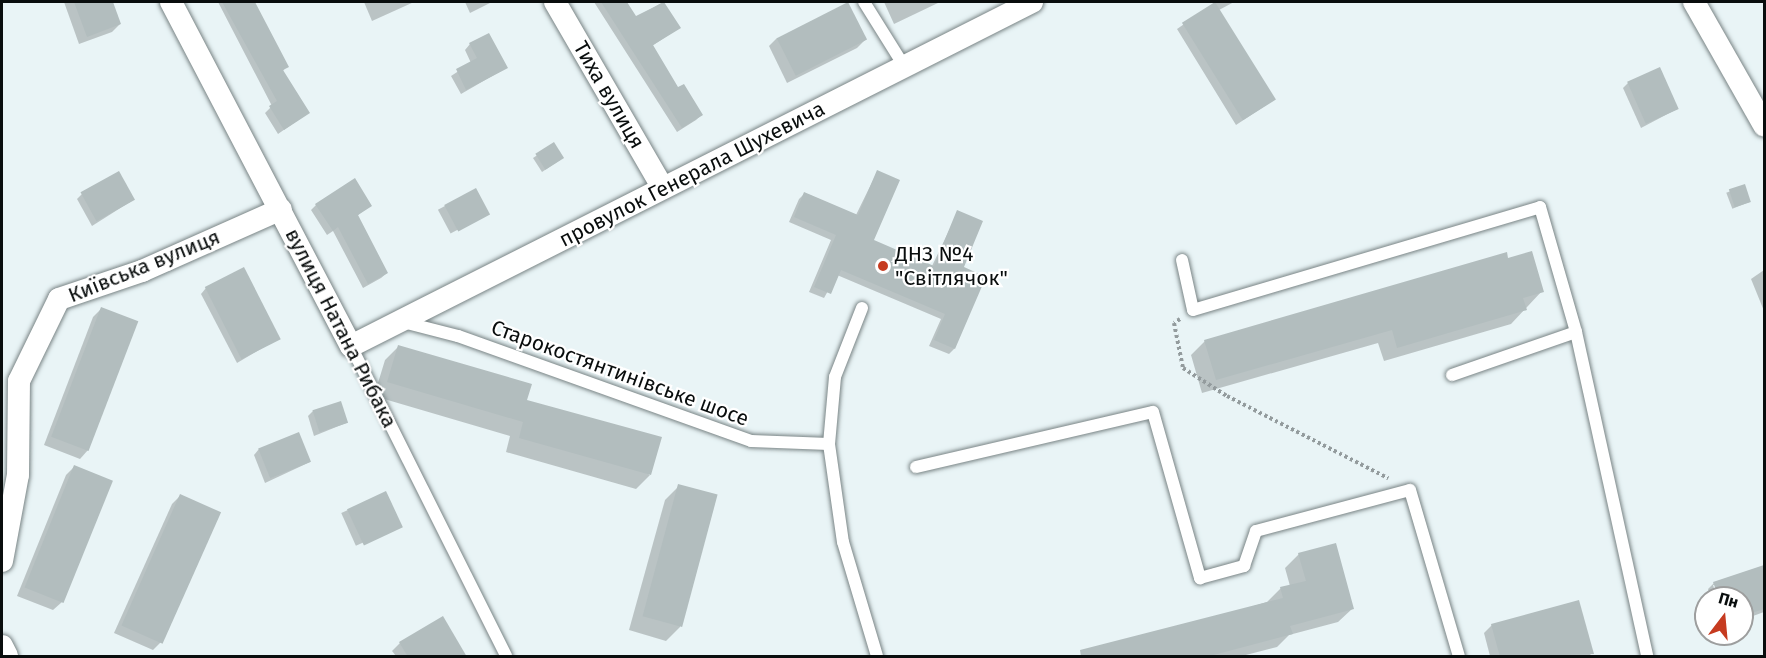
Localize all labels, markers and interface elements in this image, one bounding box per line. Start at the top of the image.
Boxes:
street label: Тиха вулиця [568,37,650,153]
street label: провулок Генерала Шухевича [555,96,829,252]
street label: Київська вулиця [65,224,223,308]
street label: вулиця Натана Рибака [280,224,402,432]
place label: ДНЗ №4 "Світлячок" [895,241,1008,291]
marker: ДНЗ №4 "Світлячок" [876,259,890,273]
street label: Старокостянтинівське шосе [488,315,752,431]
north arrow [1694,586,1754,646]
text: Пн [1716,588,1741,612]

